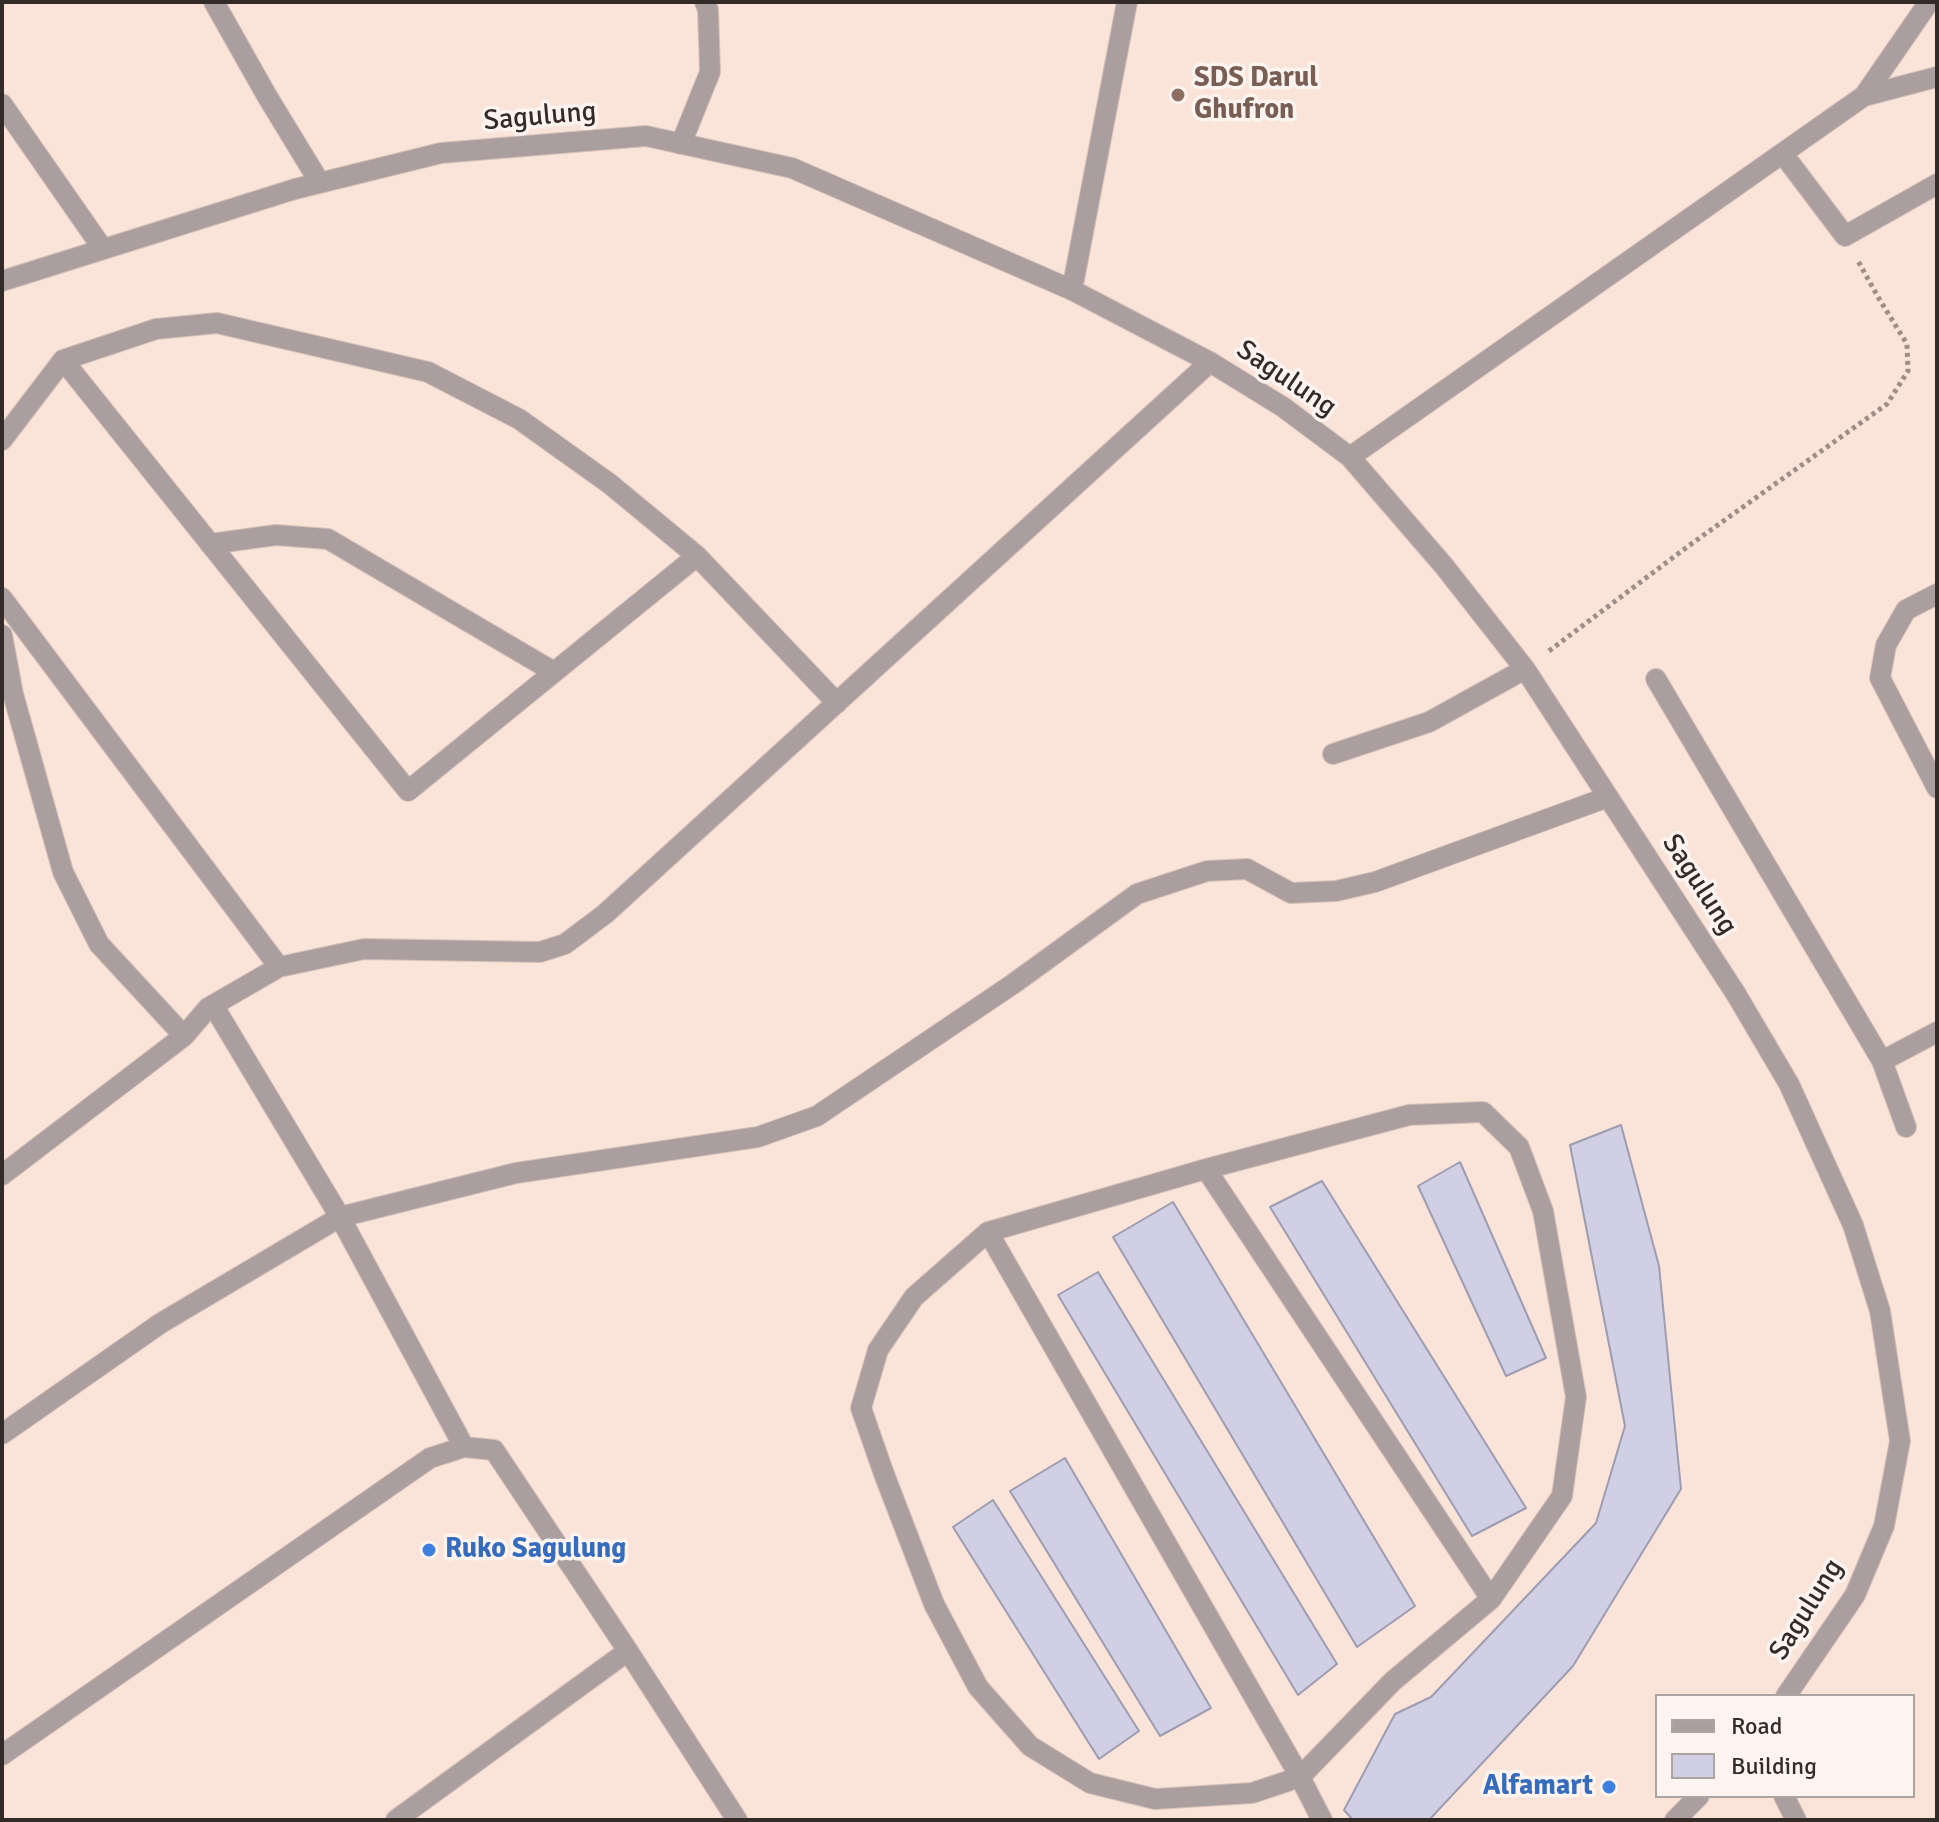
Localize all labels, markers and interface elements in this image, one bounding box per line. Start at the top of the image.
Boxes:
place label: SDS Darul Ghufron [1194,62,1318,128]
marker: SDS Darul Ghufron [1169,86,1187,104]
street label: Sagulung [482,95,598,139]
street label: Sagulung [1230,333,1342,425]
street label: Sagulung [1654,828,1744,942]
place label: Ruko Sagulung [445,1533,626,1567]
marker: Ruko Sagulung [420,1541,438,1559]
street label: Sagulung [1763,1553,1851,1667]
legend [1655,1694,1915,1798]
text: Road [1731,1711,1782,1741]
text: Building [1731,1751,1817,1781]
place label: Alfamart [1483,1770,1593,1804]
marker: Alfamart [1600,1778,1618,1796]

